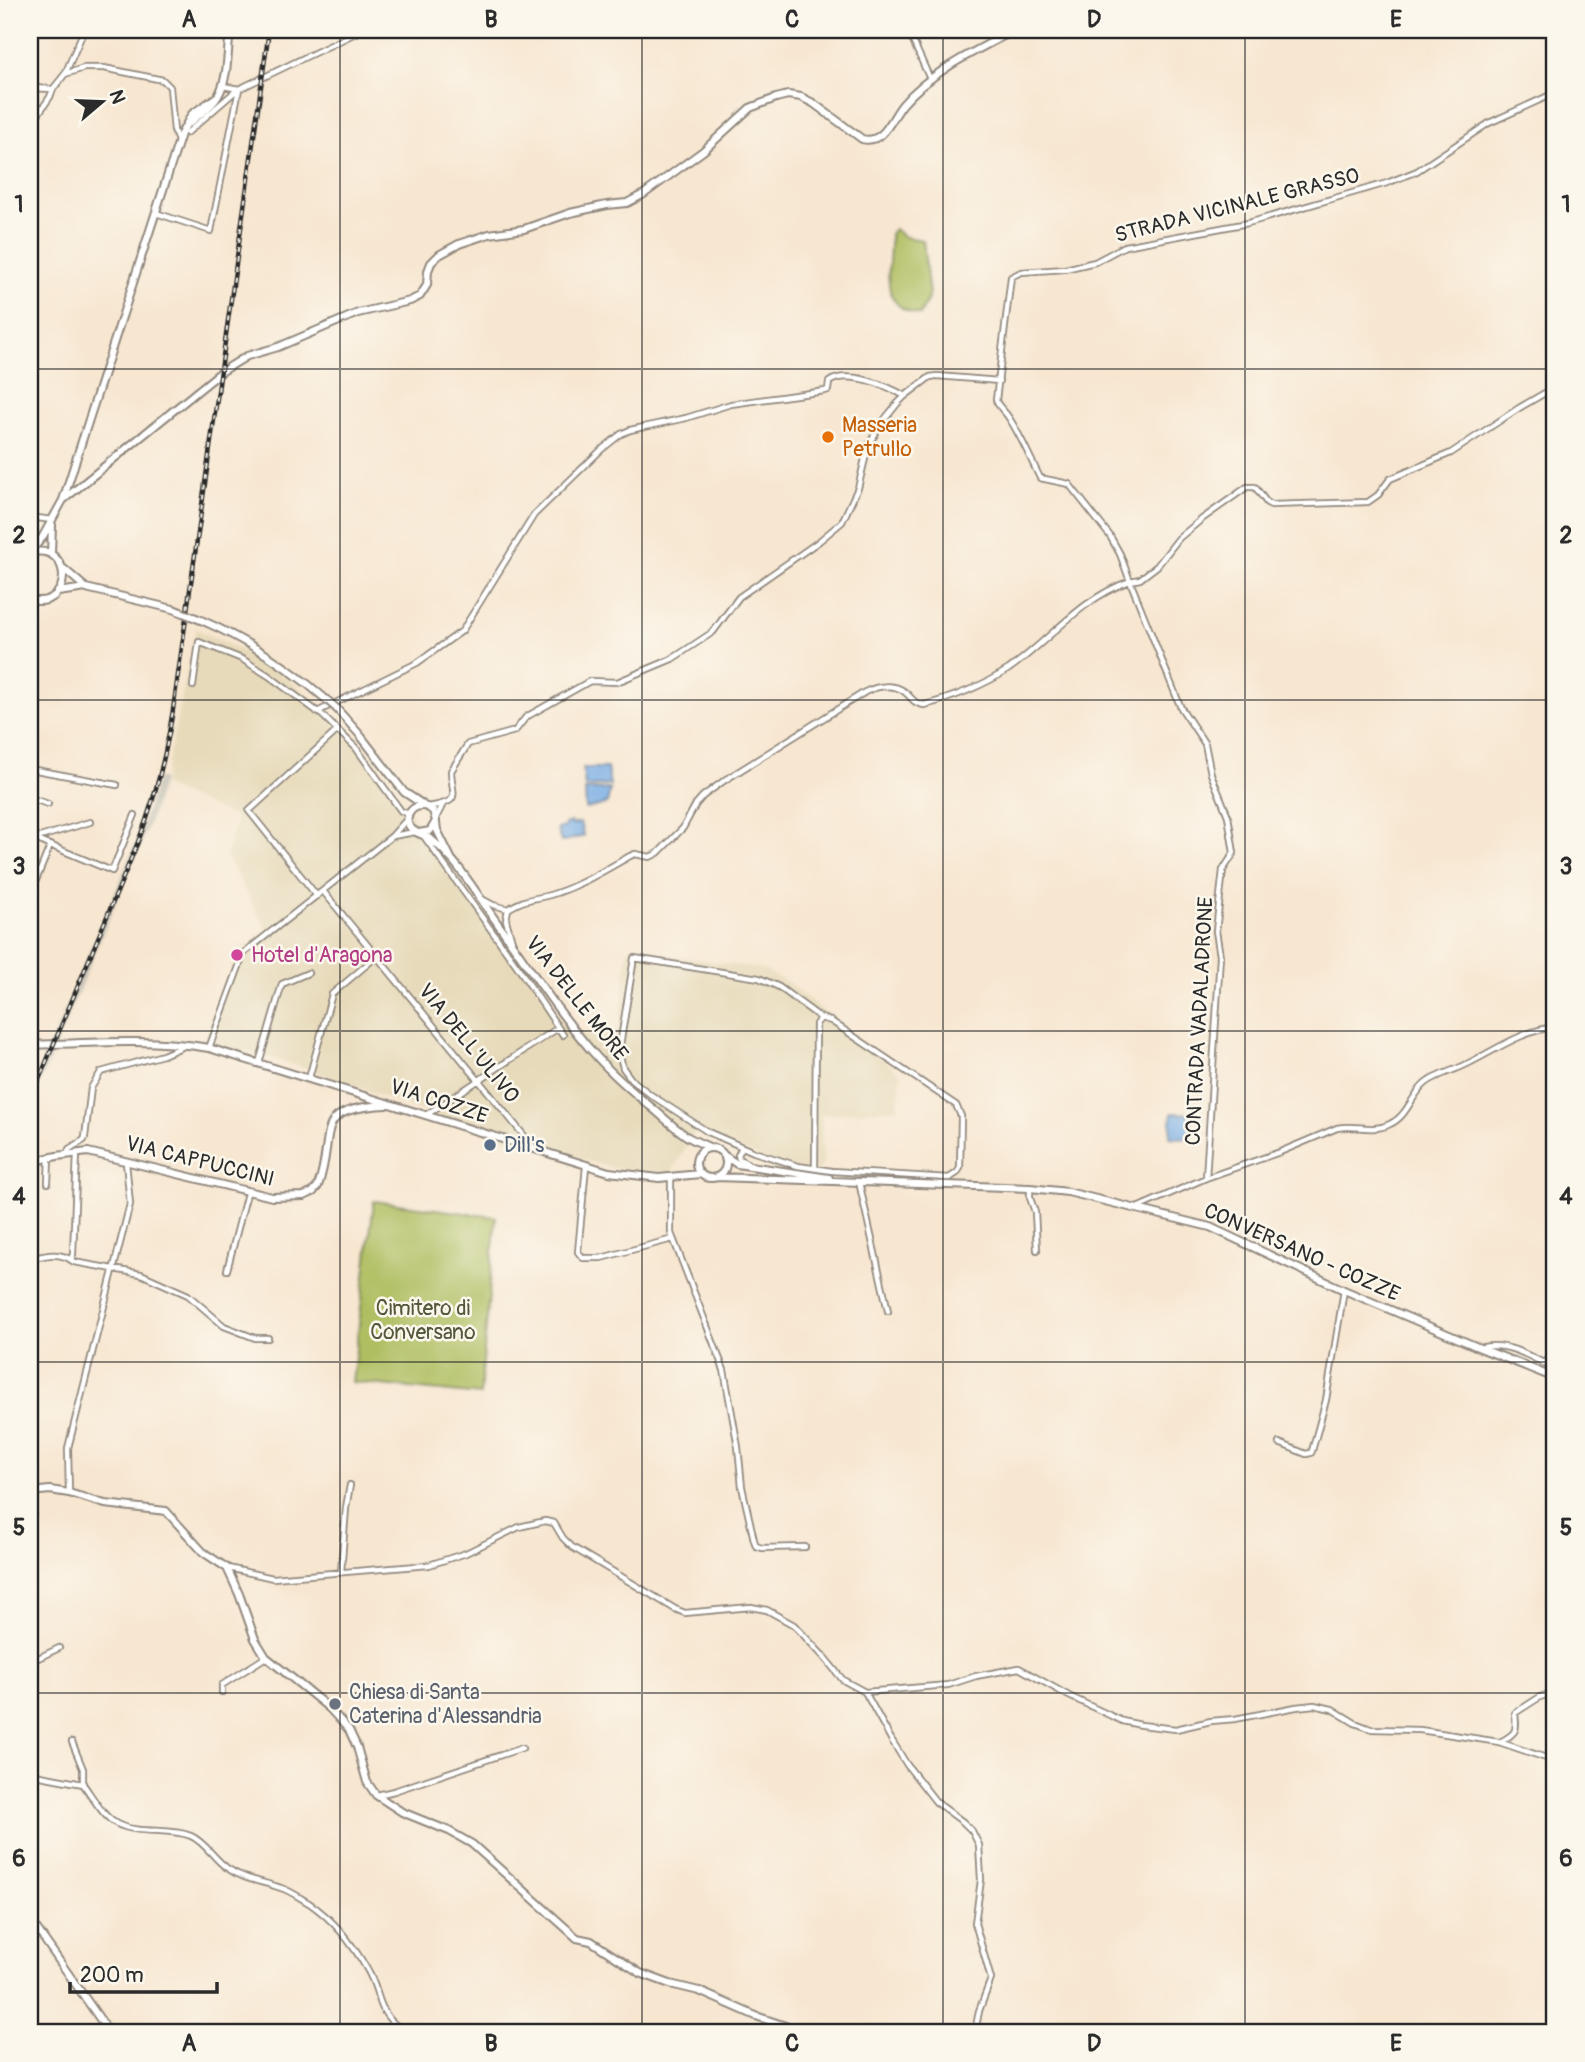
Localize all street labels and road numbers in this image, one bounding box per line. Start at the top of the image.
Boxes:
street label: STRADA VICINALE GRASSO [1112,162,1362,249]
street label: CONTRADA VADALADRONE [1179,896,1220,1146]
street label: VIA DELLE MORE [519,930,634,1066]
street label: VIA DELL'ULIVO [412,978,525,1109]
street label: VIA COZZE [386,1073,491,1130]
street label: VIA CAPPUCCINI [123,1130,277,1193]
street label: CONVERSANO - COZZE [1200,1197,1404,1308]

